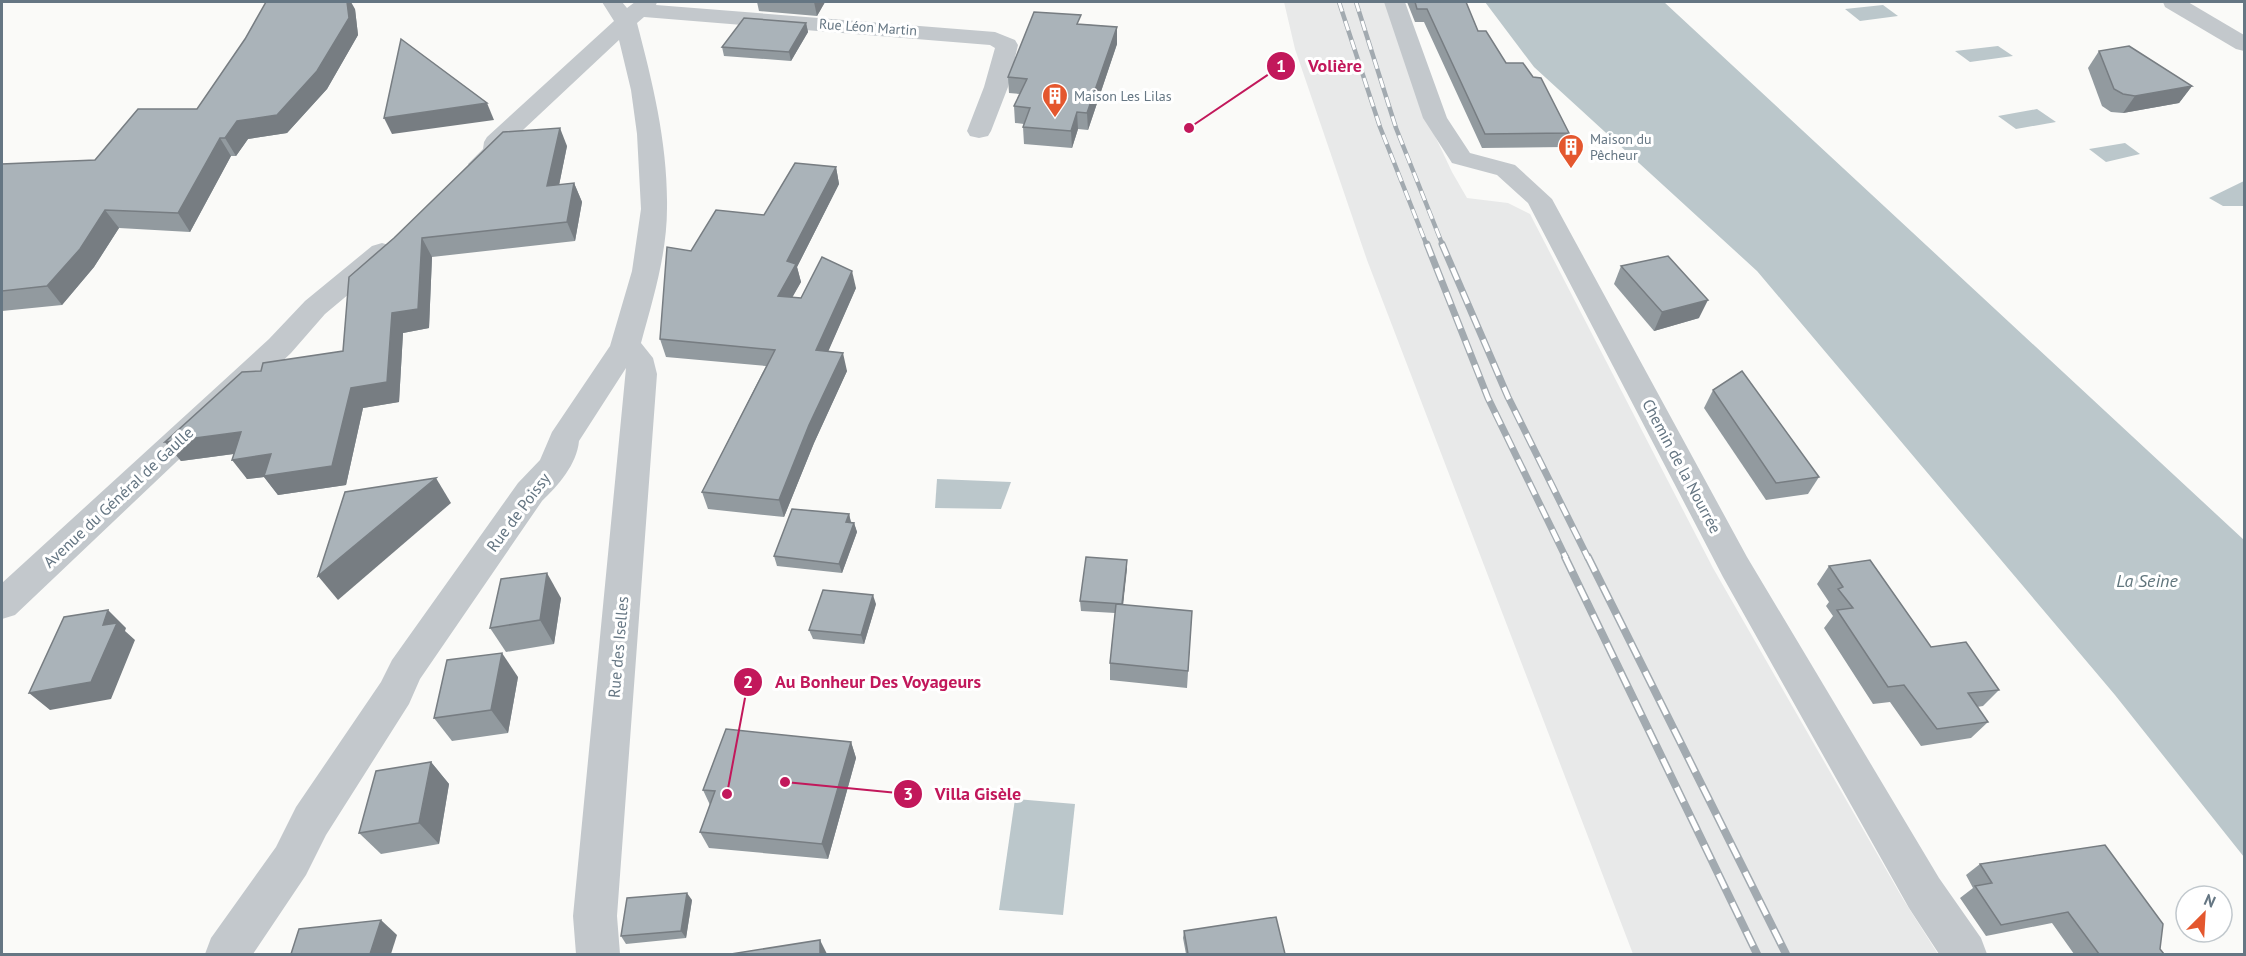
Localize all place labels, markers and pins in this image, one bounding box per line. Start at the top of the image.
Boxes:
callout: Volière [1266,48,1374,84]
building icon: Maison Les Lilas [1040,81,1070,119]
place label: Maison Les Lilas [1074,87,1172,105]
place label: Maison du Pêcheur [1590,130,1652,164]
building icon: Maison du Pêcheur [1556,132,1586,170]
callout: Au Bonheur Des Voyageurs [733,664,994,700]
callout: Villa Gisèle [893,776,1033,812]

